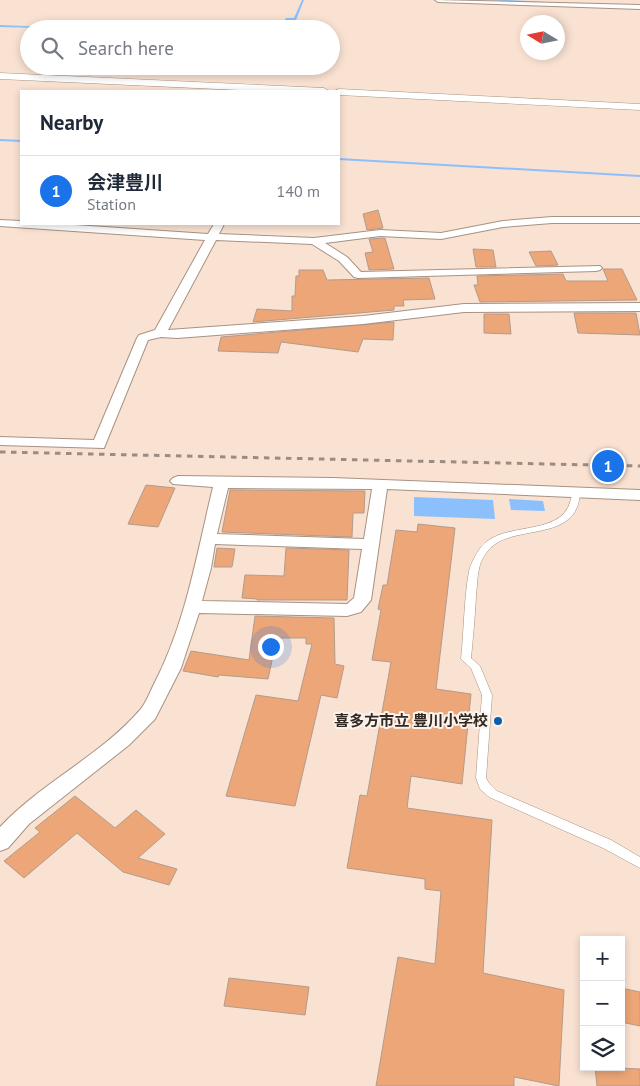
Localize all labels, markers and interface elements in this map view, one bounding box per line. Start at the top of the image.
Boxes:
north arrow [520,15,565,60]
search box [20,20,340,75]
icon: search [38,34,66,62]
text: Search here [78,36,174,60]
text: Nearby [40,109,103,136]
text: 会津豊川 [87,170,163,194]
text: 1 [51,181,61,201]
text: 140 m [277,181,320,201]
text: Station [87,194,136,214]
pin: 1 [592,447,624,485]
your location [258,634,284,660]
place label: 喜多方市立 豊川小学校 [334,711,488,730]
marker: 喜多方市立 豊川小学校 [492,715,504,727]
map controls [580,936,625,1071]
button: + [580,936,625,981]
button: − [580,981,625,1026]
button: layers [580,1026,625,1071]

